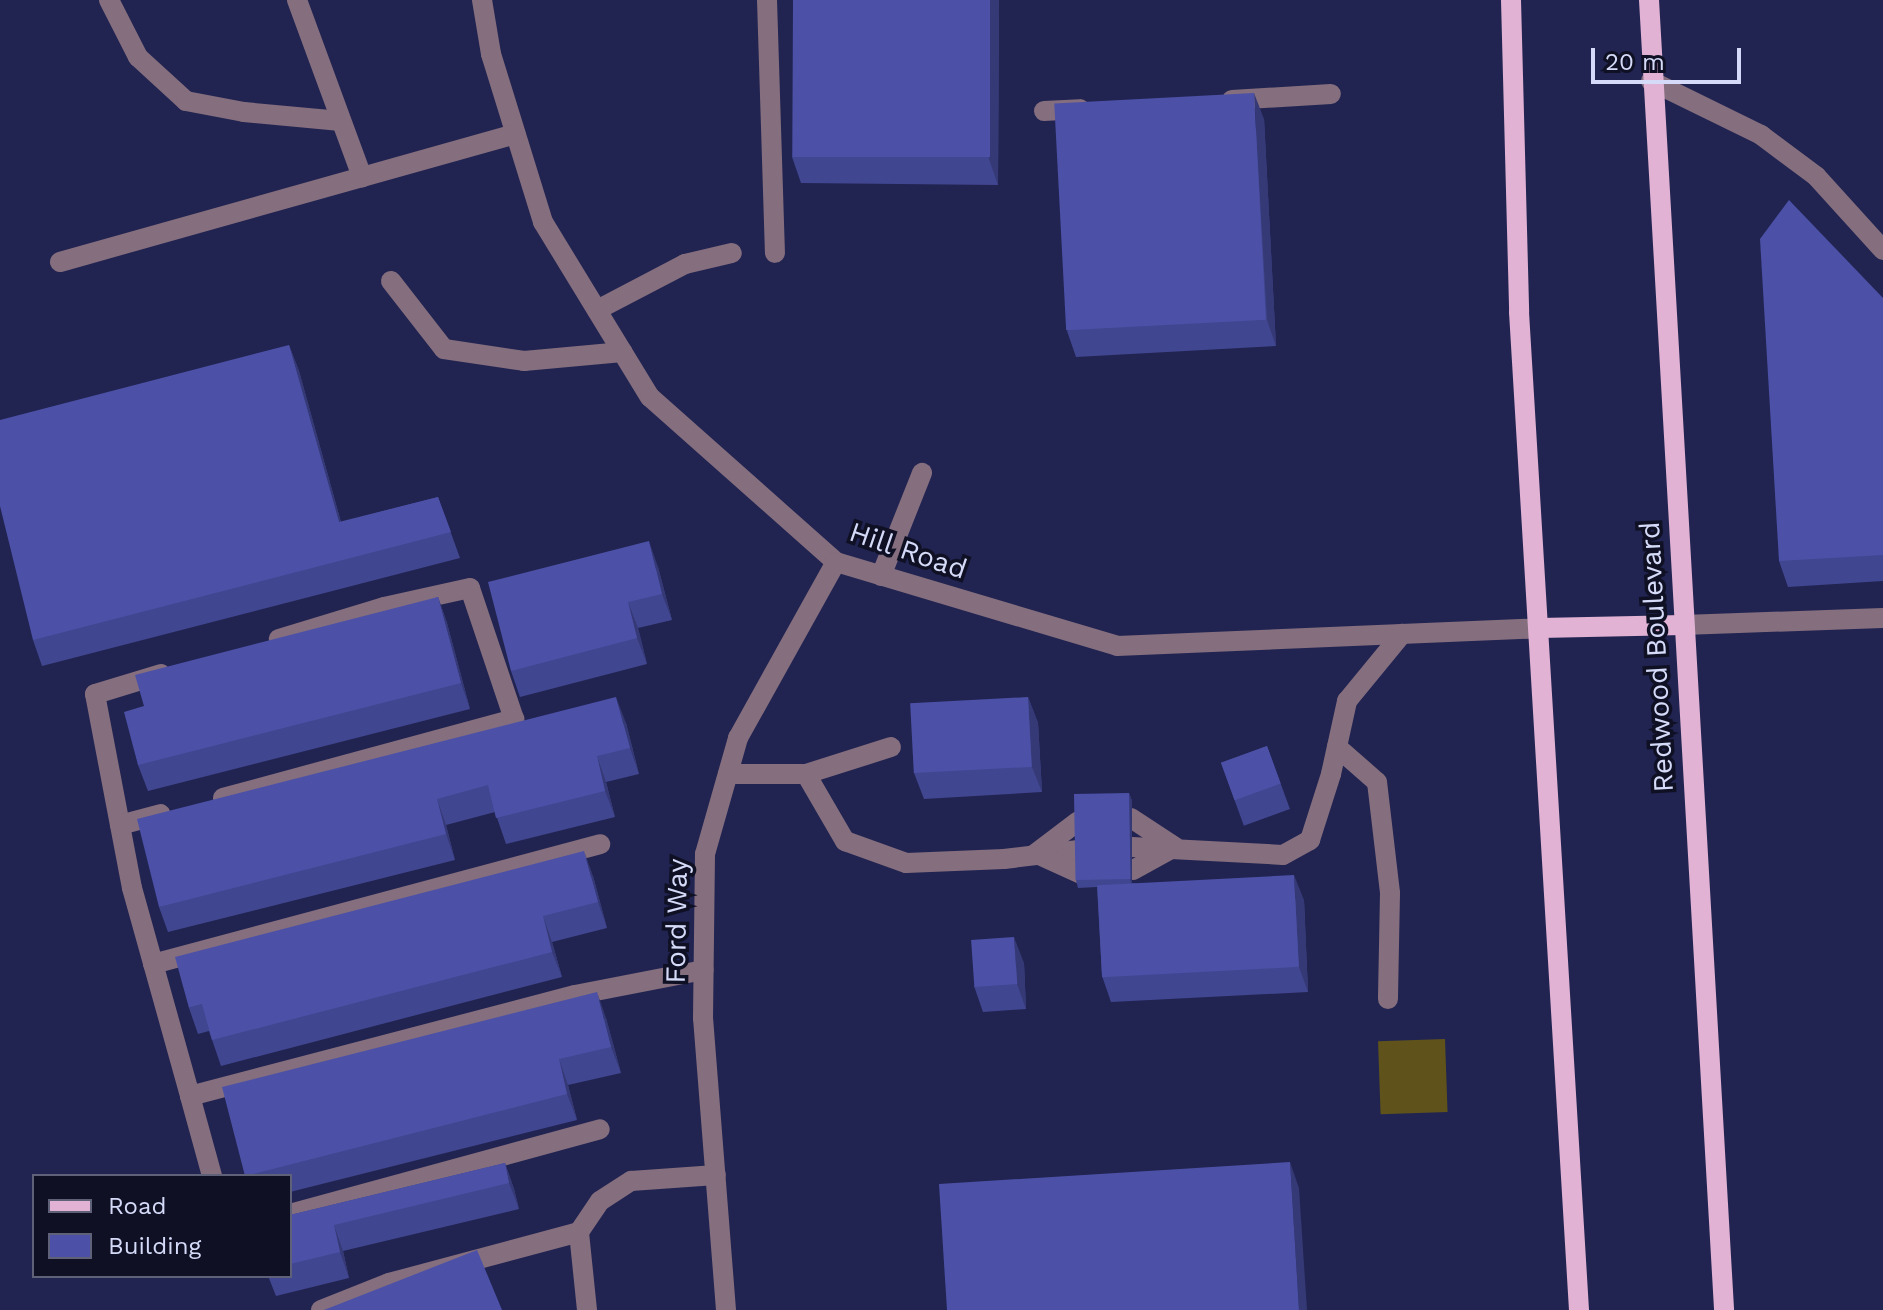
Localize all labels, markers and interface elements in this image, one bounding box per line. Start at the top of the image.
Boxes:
scale bar [1595,32,1745,82]
text: 20 m [1605,48,1665,76]
street label: Hill Road [844,515,972,587]
street label: Redwood Boulevard [1633,521,1681,793]
street label: Ford Way [659,858,695,984]
legend [32,1174,292,1278]
text: Road [108,1192,167,1220]
text: Building [108,1232,201,1260]

